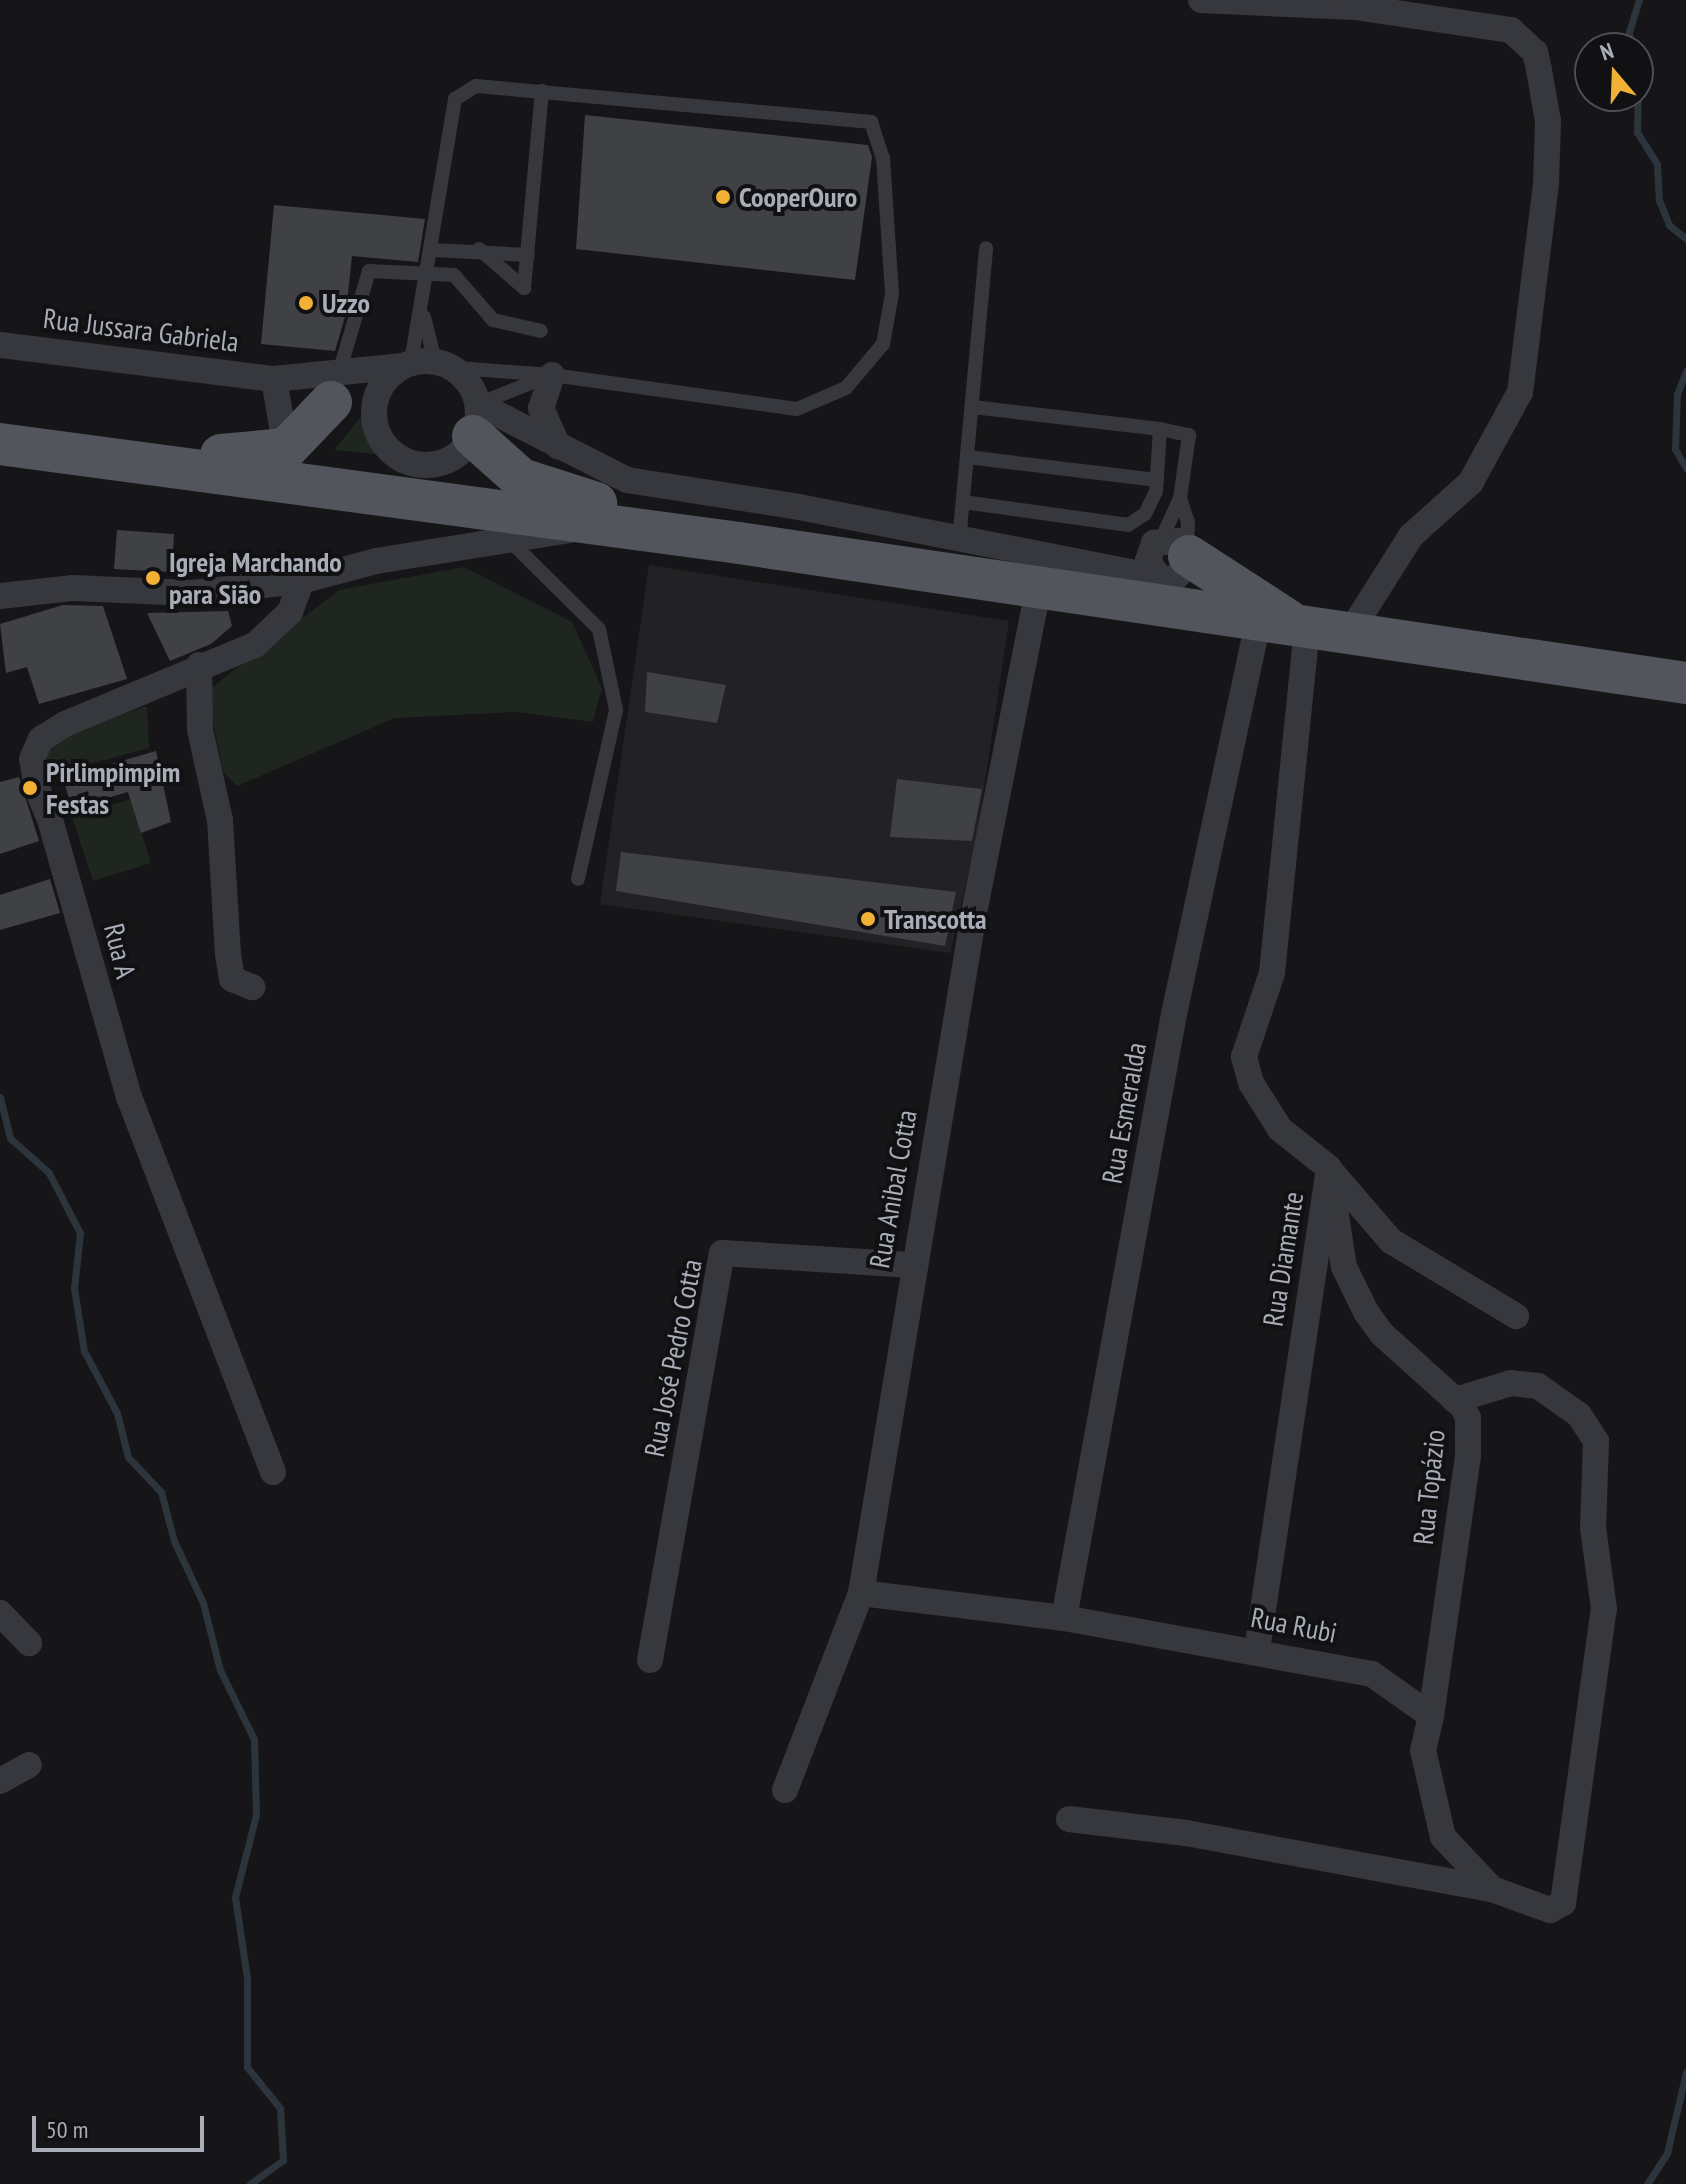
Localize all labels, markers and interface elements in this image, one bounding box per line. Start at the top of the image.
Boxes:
north arrow [1574,32,1654,112]
text: N [1597,36,1617,66]
place label: CooperOuro [739,180,857,214]
marker: CooperOuro [714,188,732,206]
place label: Uzzo [322,286,370,320]
marker: Uzzo [297,294,315,312]
street label: Rua Jussara Gabriela [41,301,241,359]
place label: Igreja Marchando para Sião [169,545,342,611]
marker: Igreja Marchando para Sião [144,569,162,587]
place label: Pirlimpimpim Festas [46,755,180,821]
marker: Pirlimpimpim Festas [21,779,39,797]
place label: Transcotta [884,902,987,936]
marker: Transcotta [859,910,877,928]
street label: Rua A [97,920,143,982]
street label: Rua Esmeralda [1095,1040,1153,1186]
street label: Rua Anibal Cotta [862,1107,924,1271]
street label: Rua Diamante [1256,1189,1310,1329]
street label: Rua José Pedro Cotta [637,1256,709,1460]
street label: Rua Topázio [1406,1428,1452,1546]
street label: Rua Rubi [1248,1600,1340,1650]
scale bar [36,2100,208,2150]
text: 50 m [46,2114,88,2145]

